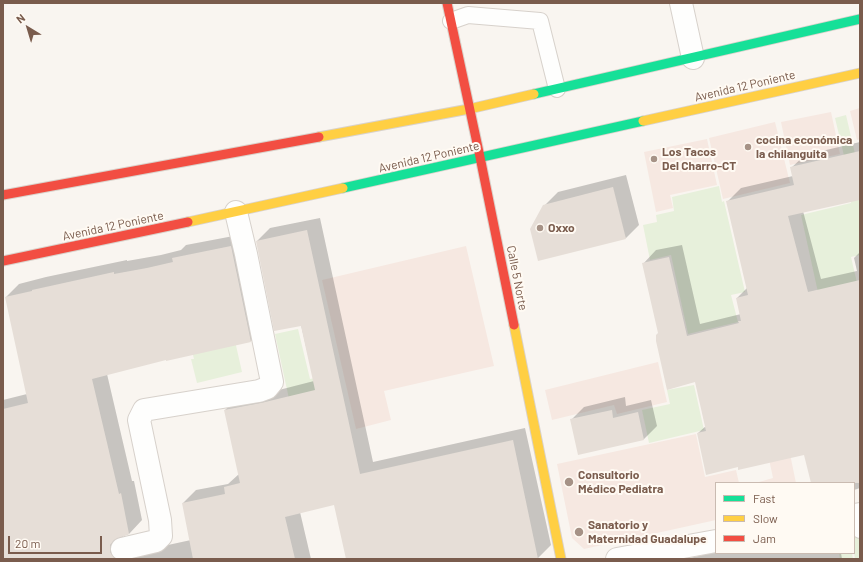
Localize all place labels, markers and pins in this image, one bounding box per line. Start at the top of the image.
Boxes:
place label: cocina económica la chilanguita [756,133,852,161]
marker: cocina económica la chilanguita [743,142,753,152]
place label: Los Tacos Del Charro-CT [662,145,736,173]
marker: Los Tacos Del Charro-CT [649,154,659,164]
place label: Oxxo [548,221,575,235]
marker: Oxxo [535,223,545,233]
place label: Consultorio Médico Pediatra [578,468,663,496]
marker: Consultorio Médico Pediatra [563,476,575,488]
place label: Sanatorio y Maternidad Guadalupe [588,518,706,546]
marker: Sanatorio y Maternidad Guadalupe [573,526,585,538]

